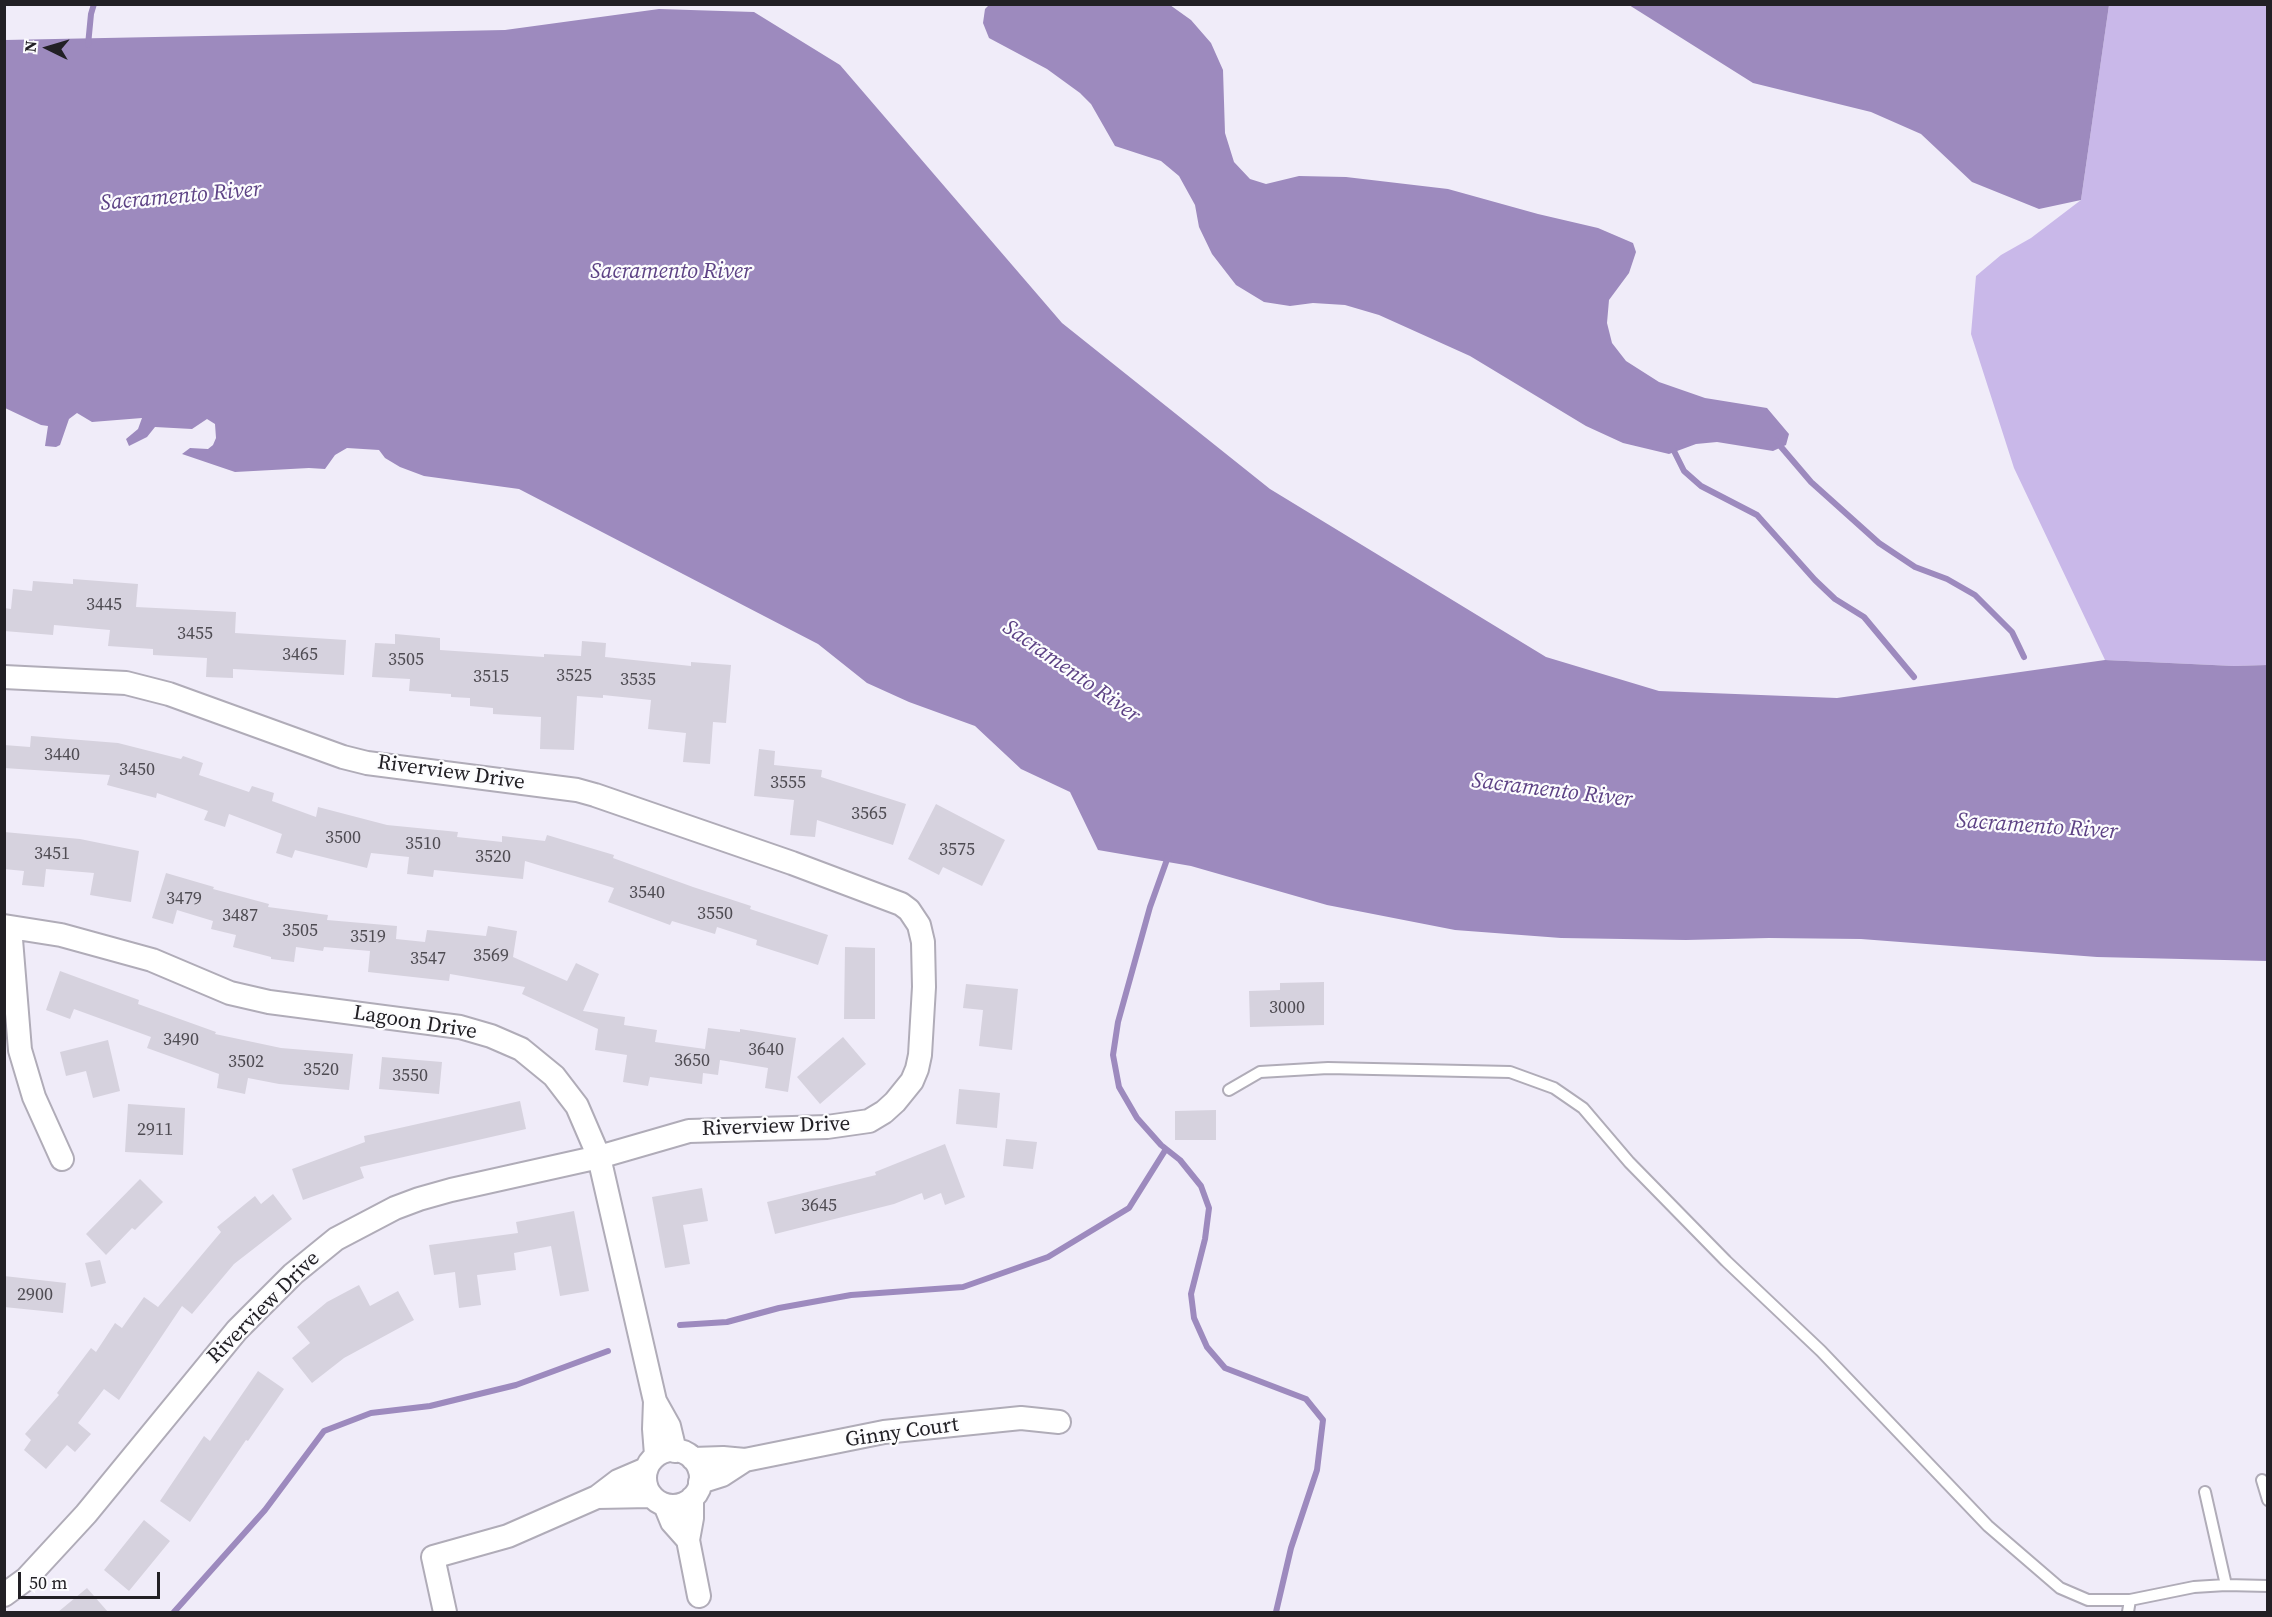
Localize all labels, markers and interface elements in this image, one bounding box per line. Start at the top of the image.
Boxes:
north arrow [18,18,78,78]
text: N [19,40,42,53]
water label: Sacramento River [99,177,263,217]
water label: Sacramento River [590,259,752,285]
house number: 3445 [86,594,122,616]
water label: Sacramento River [997,615,1145,729]
house number: 3455 [177,623,213,645]
house number: 3465 [282,644,318,666]
house number: 3505 [388,649,424,671]
house number: 3525 [556,665,592,687]
house number: 3515 [473,666,509,688]
house number: 3535 [620,669,656,691]
house number: 3440 [44,744,80,766]
street label: Riverview Drive [376,750,526,796]
house number: 3450 [119,759,155,781]
water label: Sacramento River [1470,768,1634,814]
house number: 3555 [770,772,806,794]
house number: 3565 [851,803,887,825]
water label: Sacramento River [1955,808,2119,846]
house number: 3500 [325,827,361,849]
house number: 3510 [405,833,441,855]
house number: 3575 [939,839,975,861]
house number: 3451 [34,843,70,865]
house number: 3520 [475,846,511,868]
house number: 3540 [629,882,665,904]
house number: 3479 [166,888,202,910]
house number: 3550 [697,903,733,925]
house number: 3487 [222,905,258,927]
house number: 3505 [282,920,318,942]
house number: 3519 [350,926,386,948]
house number: 3569 [473,945,509,967]
house number: 3547 [410,948,446,970]
house number: 3000 [1269,997,1305,1019]
street label: Lagoon Drive [351,1001,479,1045]
house number: 3490 [163,1029,199,1051]
house number: 3640 [748,1039,784,1061]
house number: 3650 [674,1050,710,1072]
house number: 3502 [228,1051,264,1073]
house number: 3520 [303,1059,339,1081]
house number: 3550 [392,1065,428,1087]
street label: Riverview Drive [701,1112,851,1142]
house number: 2911 [137,1119,173,1141]
house number: 3645 [801,1195,837,1217]
street label: Riverview Drive [203,1247,325,1369]
house number: 2900 [17,1284,53,1306]
street label: Ginny Court [844,1413,960,1453]
scale bar [21,1560,164,1598]
text: 50 m [29,1570,67,1595]

